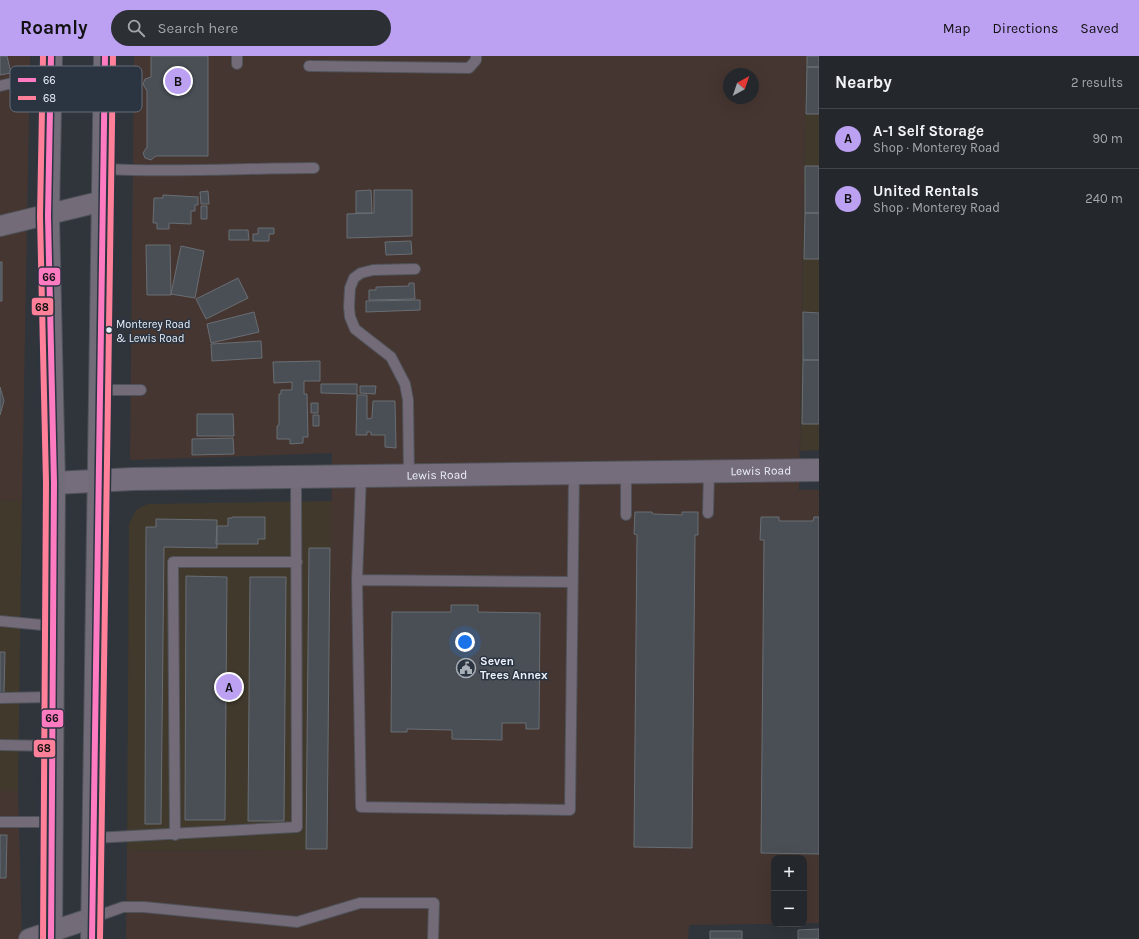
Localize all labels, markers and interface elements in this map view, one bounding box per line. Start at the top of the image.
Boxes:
search box [111,10,391,46]
text: Roamly [20,17,87,39]
icon: search [125,17,147,39]
text: Search here [157,19,238,37]
text: Map [943,20,971,37]
text: Directions [993,20,1058,37]
text: Saved [1080,20,1119,37]
legend [10,66,142,112]
pin: B [165,66,191,96]
north arrow [723,68,759,104]
text: Nearby [835,72,892,92]
text: 66 [43,74,56,87]
text: 2 results [1071,75,1123,90]
text: 68 [43,92,56,105]
text: A-1 Self Storage [873,122,984,140]
text: A [844,131,852,146]
text: 90 m [1092,131,1123,146]
text: Shop · Monterey Road [873,140,1000,155]
text: United Rentals [873,182,979,200]
text: B [844,191,852,206]
text: 240 m [1085,191,1123,206]
text: Shop · Monterey Road [873,200,1000,215]
line badge: 66 [38,267,61,286]
text: 66 [42,271,56,284]
line badge: 68 [31,297,54,316]
text: 68 [35,301,49,314]
place label: Monterey Road & Lewis Road [116,318,190,345]
marker: Monterey Road & Lewis Road [104,325,114,335]
street label: Lewis Road [730,463,791,478]
street label: Lewis Road [406,468,467,482]
your location [455,632,475,652]
place label: Seven Trees Annex [480,654,548,682]
public building icon: Seven Trees Annex [455,657,477,679]
pin: A [216,672,242,702]
line badge: 66 [41,709,64,728]
text: 66 [45,712,59,725]
line badge: 68 [33,739,56,758]
text: 68 [37,742,51,755]
map controls [771,855,807,927]
button: + [771,855,807,891]
button: − [771,891,807,927]

